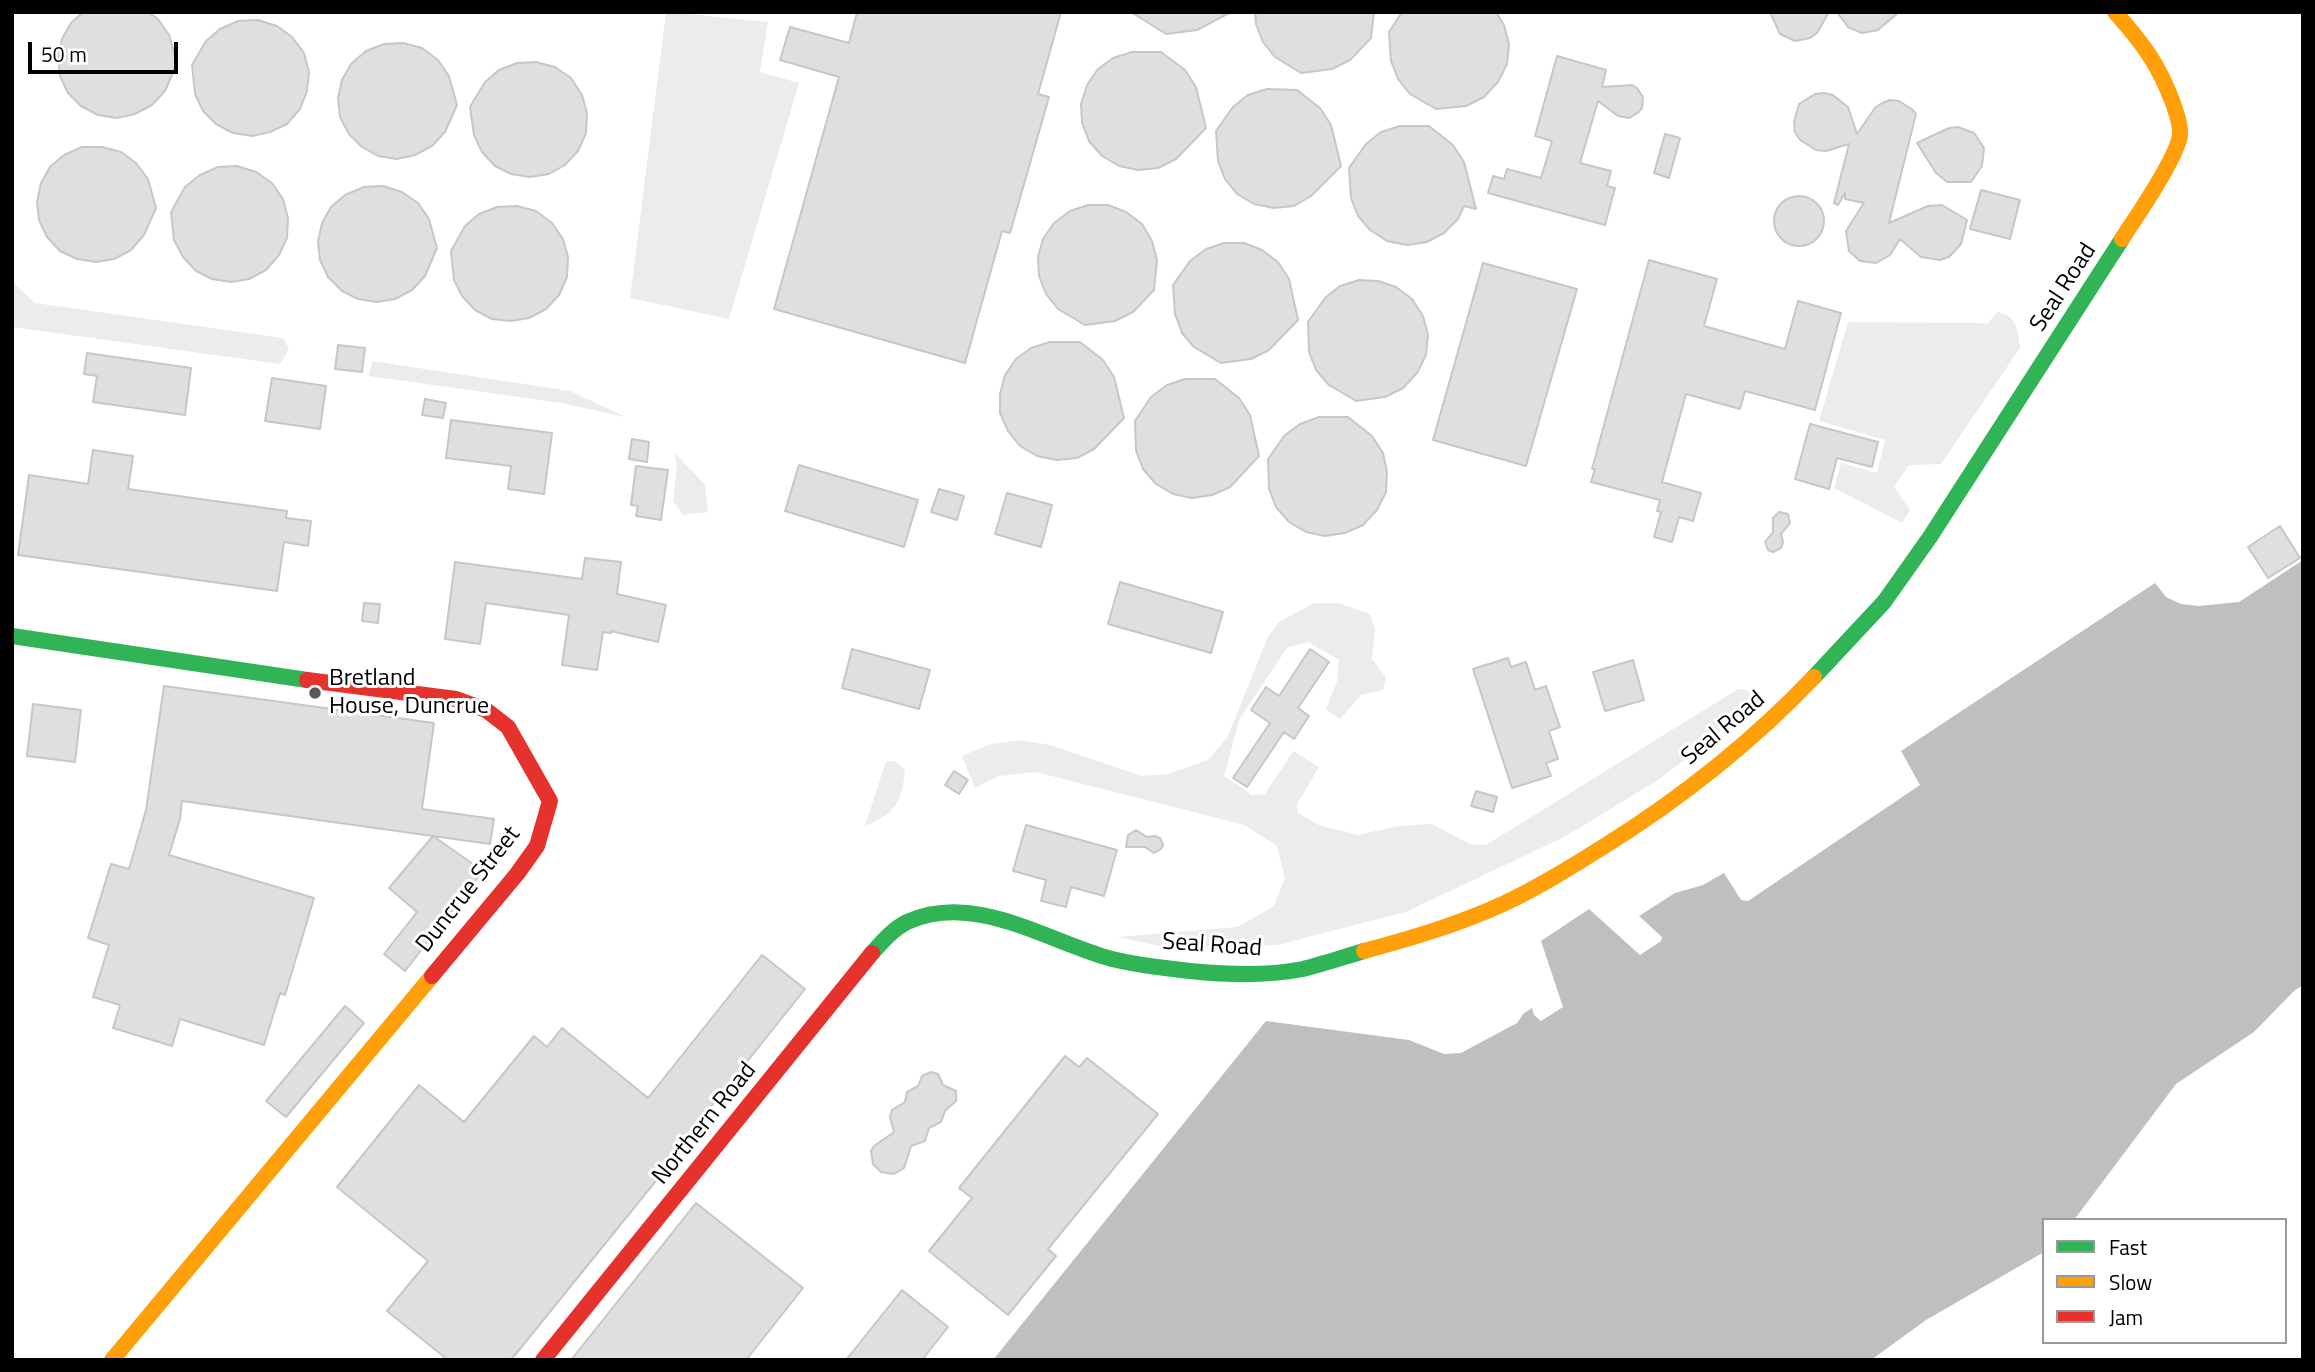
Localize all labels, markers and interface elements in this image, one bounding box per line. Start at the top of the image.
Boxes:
scale bar [32,28,182,72]
text: 50 m [41,38,87,70]
street label: Seal Road [2025,238,2103,338]
place label: Bretland House, Duncrue [329,665,489,721]
marker: Bretland House, Duncrue [307,685,323,701]
street label: Seal Road [1676,686,1772,772]
street label: Duncrue Street [411,821,527,959]
street label: Seal Road [1161,928,1263,964]
street label: Northern Road [647,1057,763,1191]
legend [2042,1218,2287,1344]
text: Fast [2109,1231,2147,1263]
text: Slow [2109,1266,2152,1298]
text: Jam [2109,1301,2143,1333]

